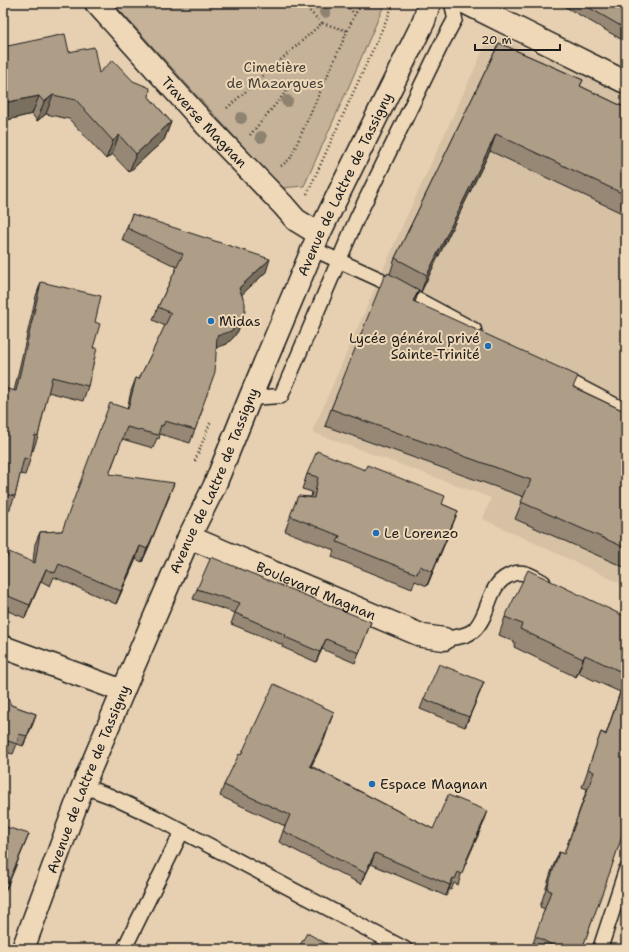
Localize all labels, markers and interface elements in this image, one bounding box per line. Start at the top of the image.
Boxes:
scale bar [475,26,560,52]
text: 20 m [481,32,512,48]
park label: Cimetière de Mazargues [226,58,324,92]
street label: Traverse Magnan [158,73,251,172]
street label: Avenue de Lattre de Tassigny [293,90,396,279]
place label: Midas [219,312,261,330]
marker: Midas [206,316,216,326]
place label: Lycée général privé Sainte-Trinité [349,329,480,363]
marker: Lycée général privé Sainte-Trinité [483,341,493,351]
street label: Avenue de Lattre de Tassigny [165,385,262,576]
place label: Le Lorenzo [384,524,458,542]
marker: Le Lorenzo [371,528,381,538]
street label: Boulevard Magnan [253,557,379,624]
street label: Avenue de Lattre de Tassigny [43,682,134,876]
place label: Espace Magnan [380,775,488,793]
marker: Espace Magnan [367,779,377,789]

